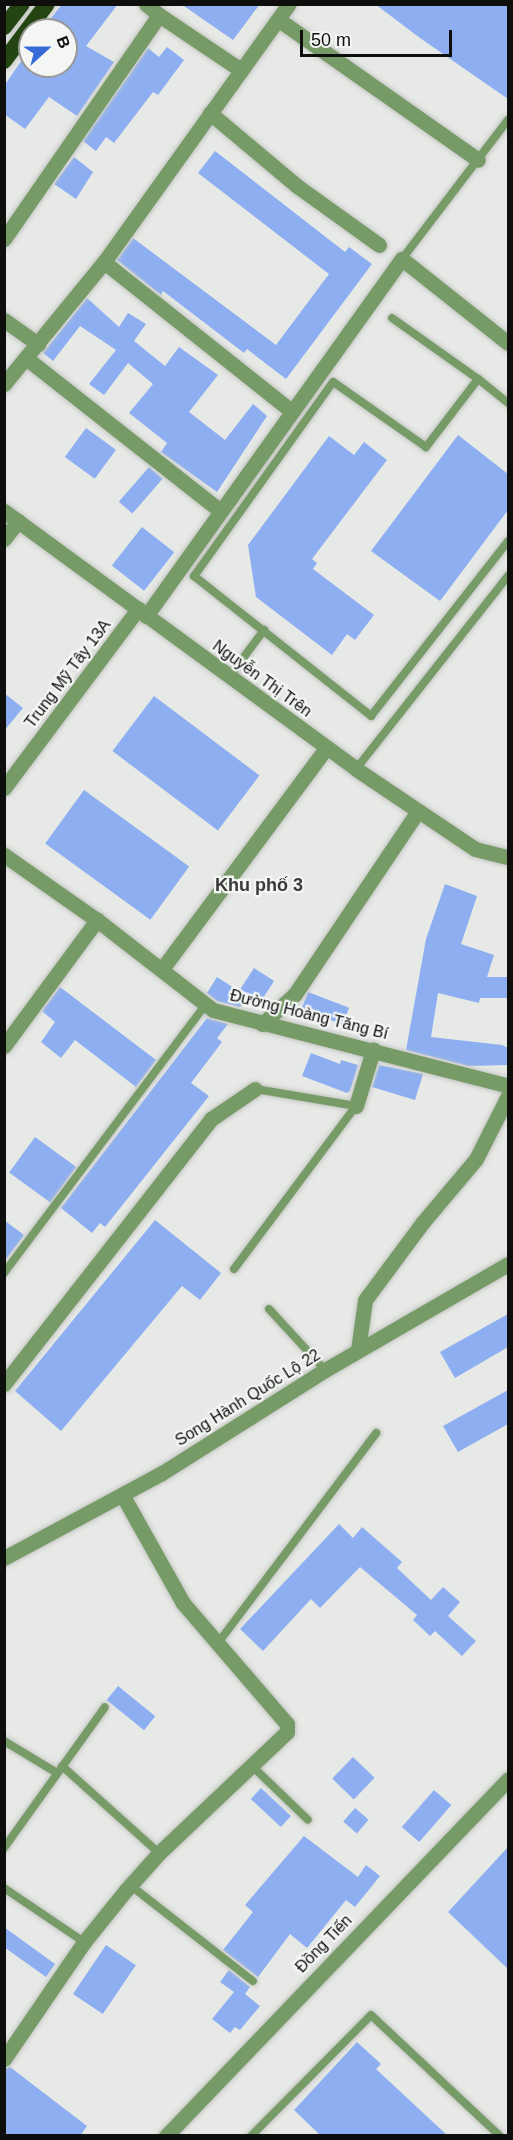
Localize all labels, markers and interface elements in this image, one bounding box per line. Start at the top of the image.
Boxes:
north arrow [18,18,78,78]
scale bar [303,18,454,56]
text: 50 m [311,30,351,50]
text: B [53,34,73,51]
street label: Trung Mỹ Tây 13A [21,616,115,732]
street label: Nguyễn Thị Trên [208,636,316,722]
district label: Khu phố 3 [215,874,303,896]
street label: Đường Hoàng Tăng Bí [228,986,390,1044]
street label: Song Hành Quốc Lộ 22 [172,1346,324,1450]
street label: Đồng Tiến [292,1911,356,1977]

